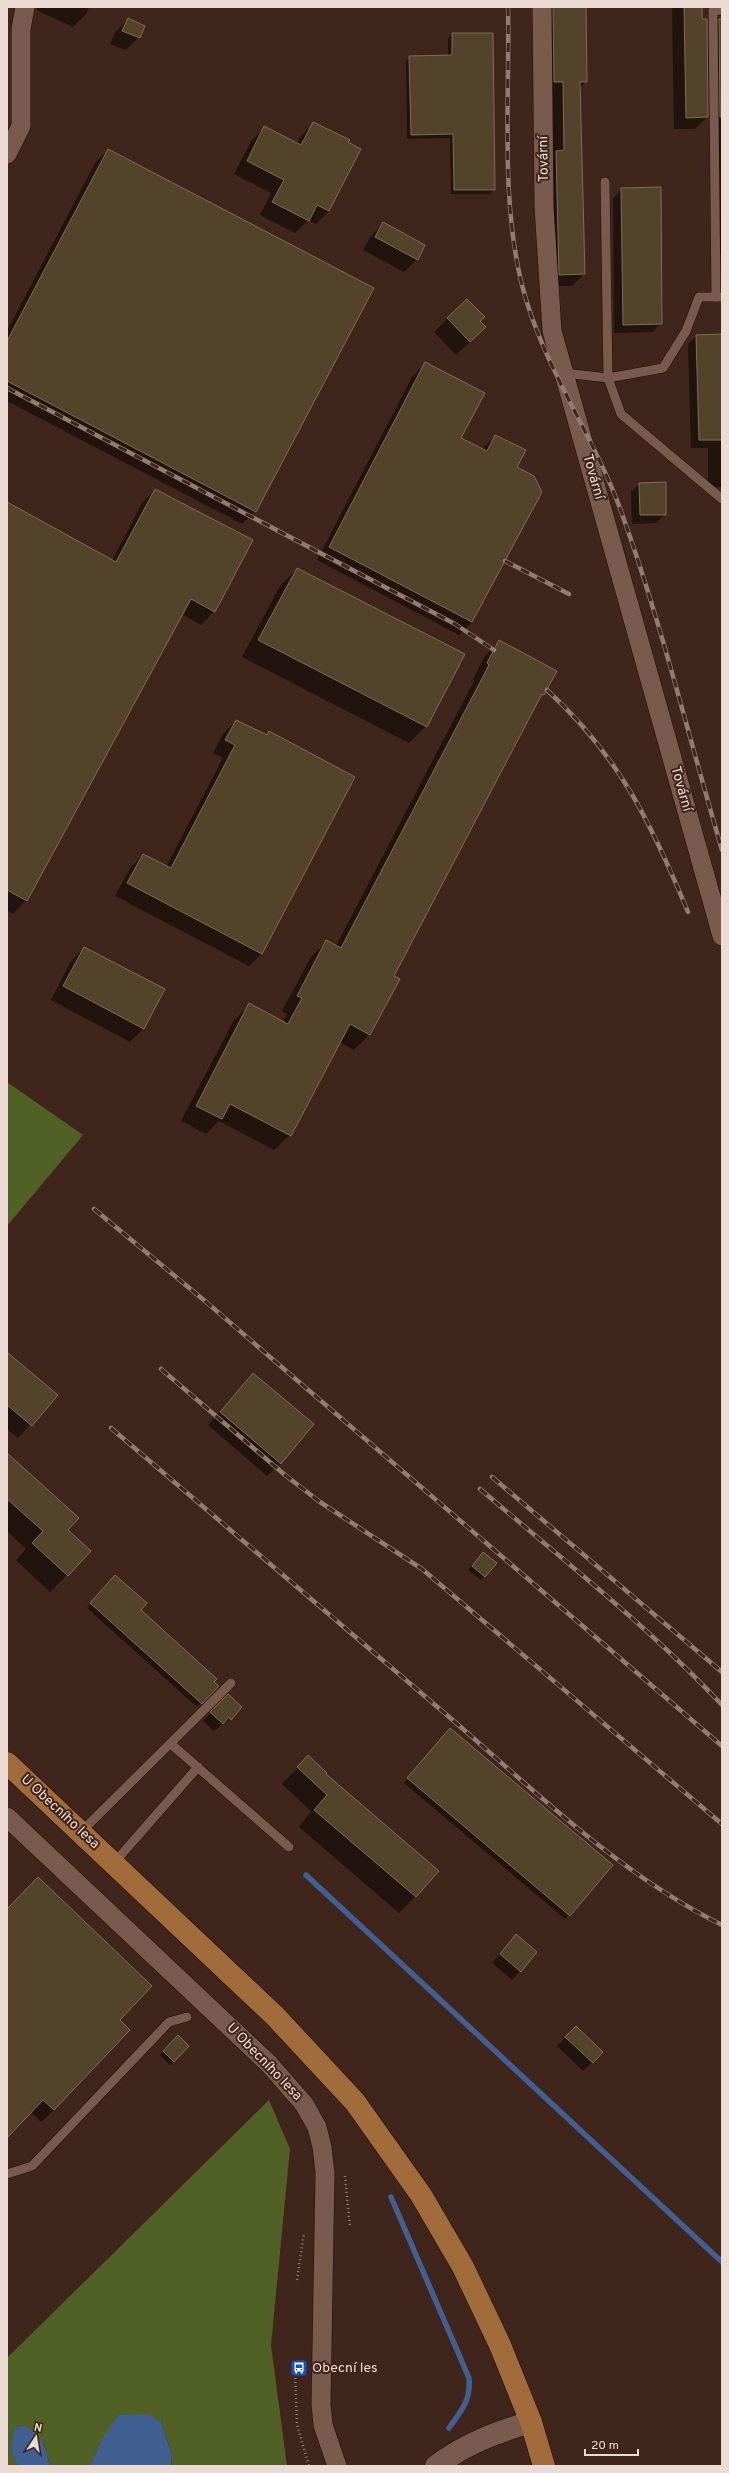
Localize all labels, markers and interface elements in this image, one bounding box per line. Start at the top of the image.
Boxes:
street label: Tovární [535,134,553,182]
street label: Tovární [578,453,608,503]
street label: Tovární [666,765,696,815]
street label: U Obecního lesa [17,1771,103,1853]
street label: U Obecního lesa [223,2020,305,2104]
bus stop icon: Obecní les [289,2358,309,2378]
place label: Obecní les [312,2360,377,2377]
north arrow [16,2417,56,2457]
text: N [33,2421,43,2436]
scale bar [585,2431,638,2457]
text: 20 m [591,2438,619,2454]

